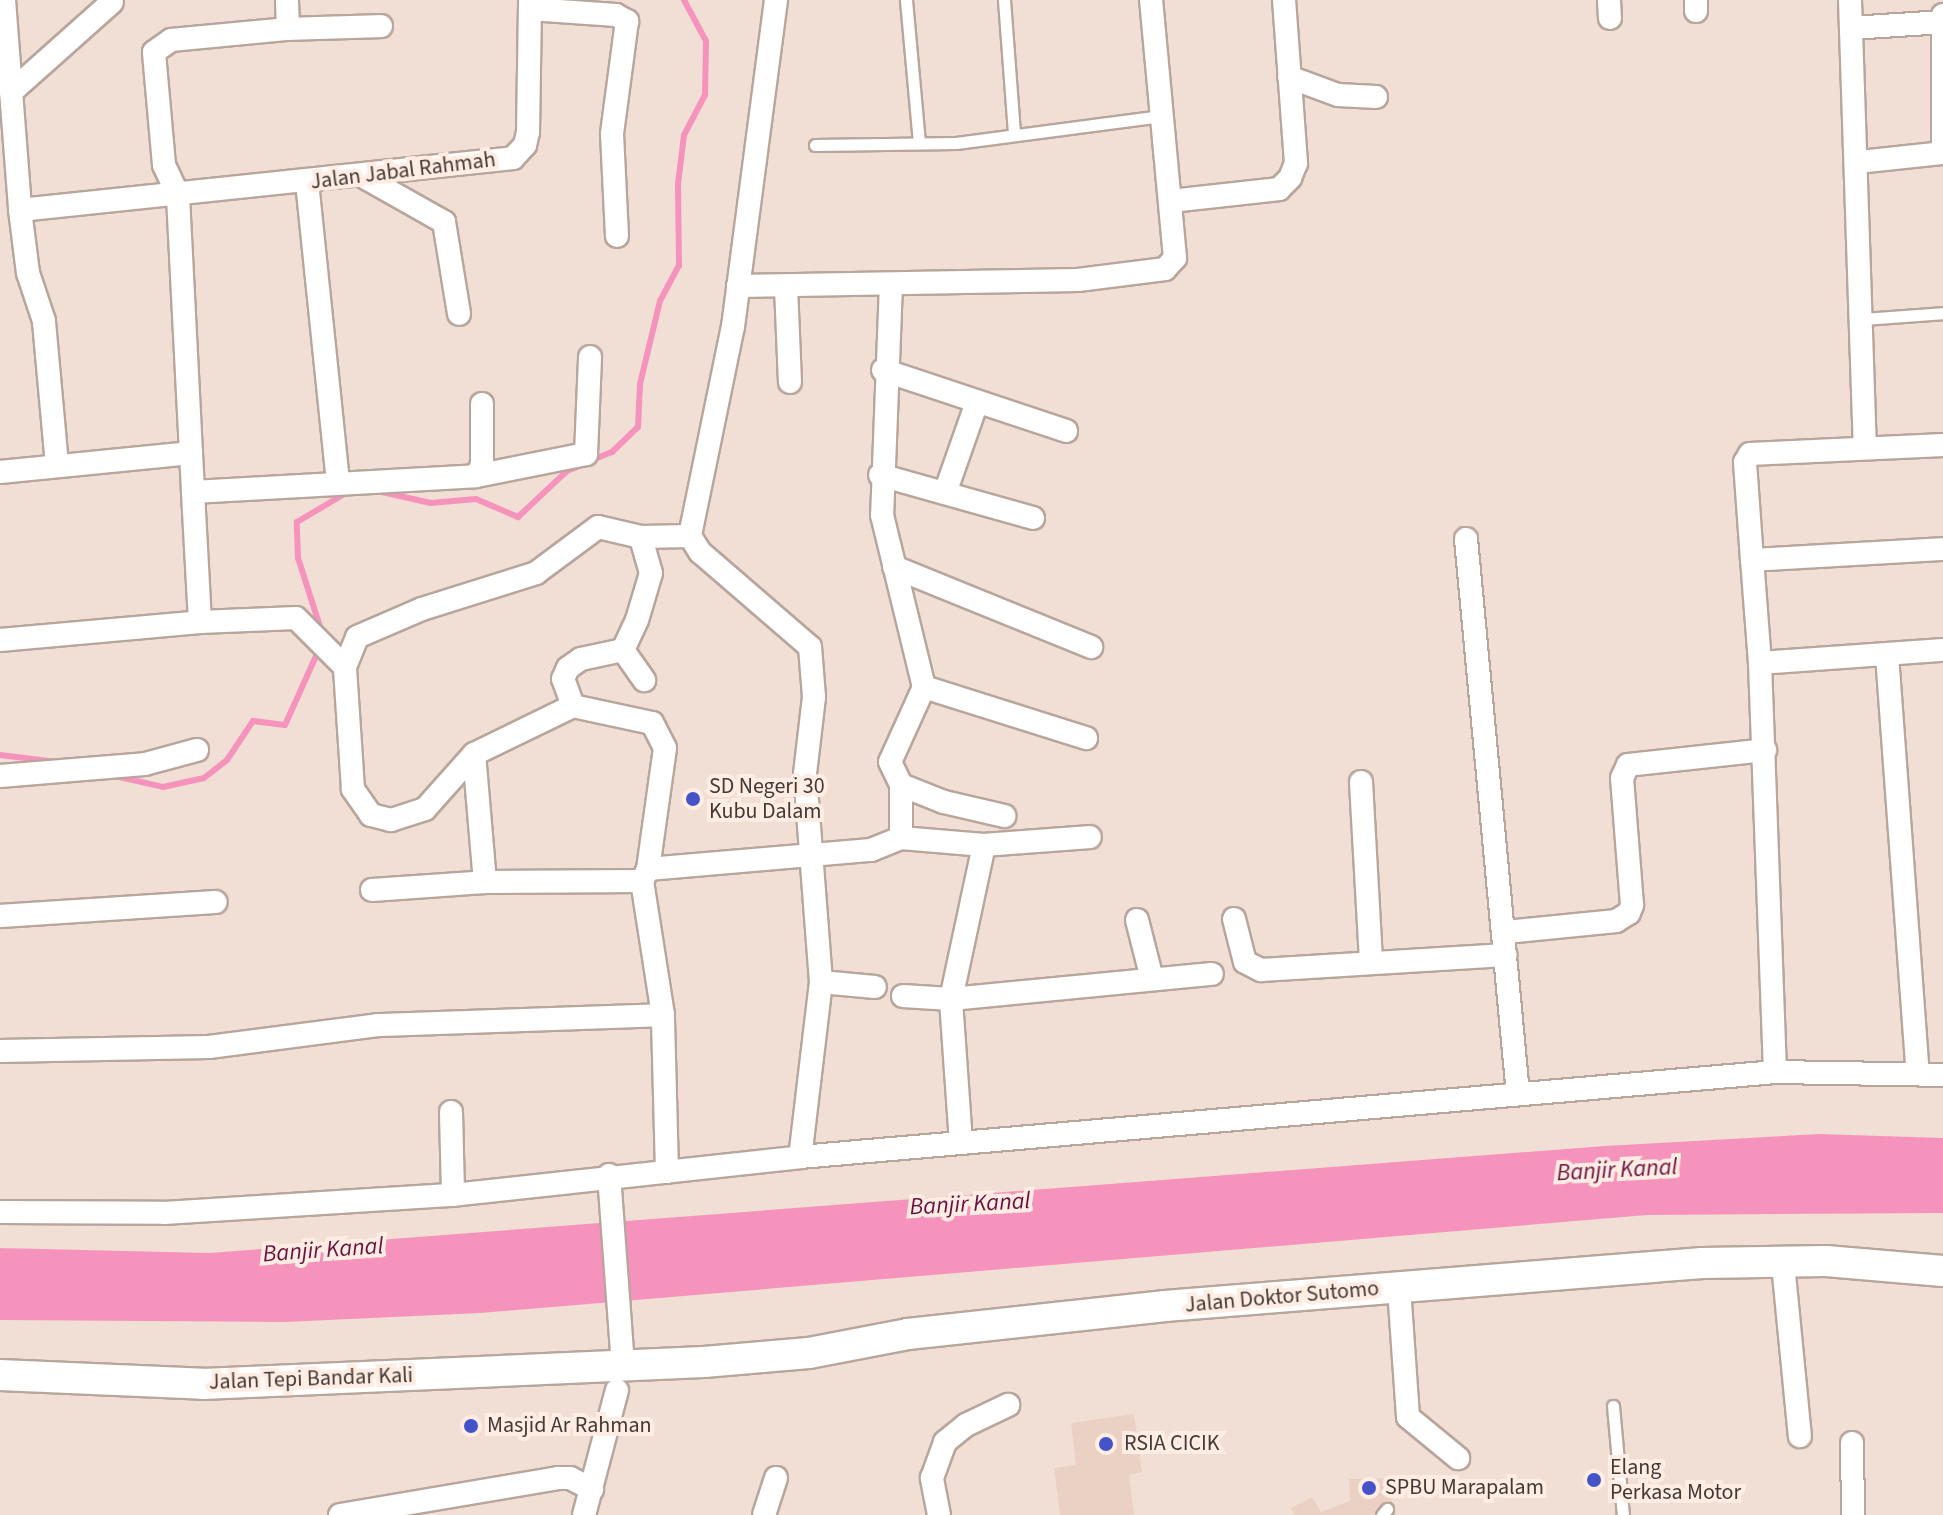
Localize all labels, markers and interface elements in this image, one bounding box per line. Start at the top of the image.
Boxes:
street label: Jalan Jabal Rahmah [309,147,497,195]
place label: SD Negeri 30 Kubu Dalam [709,773,825,824]
marker: SD Negeri 30 Kubu Dalam [684,790,702,808]
water label: Banjir Kanal [1556,1152,1678,1188]
water label: Banjir Kanal [909,1186,1031,1222]
water label: Banjir Kanal [262,1231,384,1269]
street label: Jalan Doktor Sutomo [1184,1275,1380,1319]
street label: Jalan Tepi Bandar Kali [208,1362,414,1396]
place label: Masjid Ar Rahman [487,1413,652,1439]
marker: Masjid Ar Rahman [462,1417,480,1435]
place label: RSIA CICIK [1124,1431,1220,1457]
marker: RSIA CICIK [1095,1433,1117,1455]
place label: Elang Perkasa Motor [1610,1454,1741,1506]
marker: Elang Perkasa Motor [1585,1471,1603,1489]
place label: SPBU Marapalam [1385,1475,1544,1501]
marker: SPBU Marapalam [1360,1479,1378,1497]

